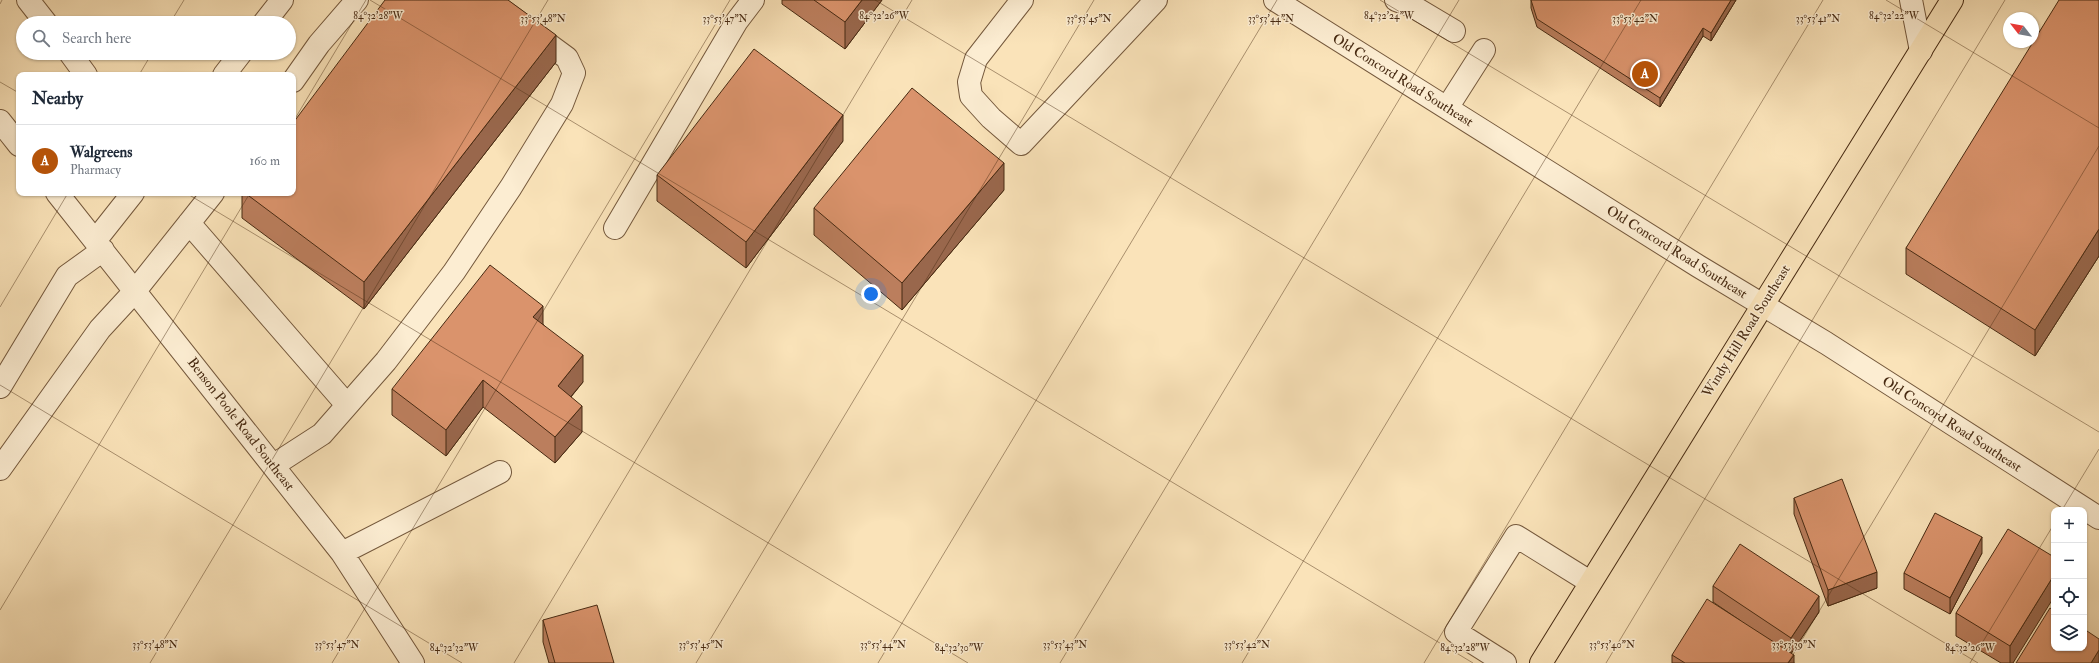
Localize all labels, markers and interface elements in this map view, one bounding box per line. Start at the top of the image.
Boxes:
text: 84°32'28"W [353,10,404,22]
text: 84°32'26"W [859,10,910,22]
text: 84°32'24"W [1364,10,1415,22]
text: 84°32'22"W [1869,10,1920,22]
north arrow [2003,12,2039,48]
text: 33°53'48"N [520,13,566,25]
text: 33°53'47"N [702,13,748,25]
text: 33°53'45"N [1066,13,1112,25]
text: 33°53'44"N [1248,13,1294,25]
text: 33°53'42"N [1612,13,1658,25]
text: 33°53'41"N [1796,13,1840,25]
search box [16,16,296,60]
icon: search [30,27,52,49]
text: Search here [62,29,131,48]
street label: Old Concord Road Southeast [1329,30,1477,131]
pin: A [1632,59,1658,89]
text: Nearby [32,88,83,109]
text: Walgreens [70,143,132,162]
text: A [41,153,49,169]
text: 160 m [249,153,280,169]
text: Pharmacy [70,162,121,178]
street label: Old Concord Road Southeast [1603,202,1751,303]
street label: Windy Hill Road Southeast [1698,261,1795,402]
your location [861,284,881,304]
street label: Benson Poole Road Southeast [184,354,299,494]
street label: Old Concord Road Southeast [1879,373,2025,476]
map controls [2051,507,2087,651]
button: + [2051,507,2087,543]
button: − [2051,543,2087,579]
button: locate [2051,579,2087,615]
button: layers [2051,615,2087,651]
text: 33°53'48"N [132,639,178,651]
text: 33°53'47"N [314,639,360,651]
text: 33°53'45"N [678,639,724,651]
text: 33°53'44"N [860,639,906,651]
text: 33°53'43"N [1043,639,1087,651]
text: 33°53'42"N [1224,639,1270,651]
text: 33°53'40"N [1589,639,1635,651]
text: 33°53'39"N [1772,639,1816,651]
text: 84°32'32"W [430,642,479,654]
text: 84°32'30"W [935,642,984,654]
text: 84°32'28"W [1440,642,1491,654]
text: 84°32'26"W [1945,642,1996,654]

